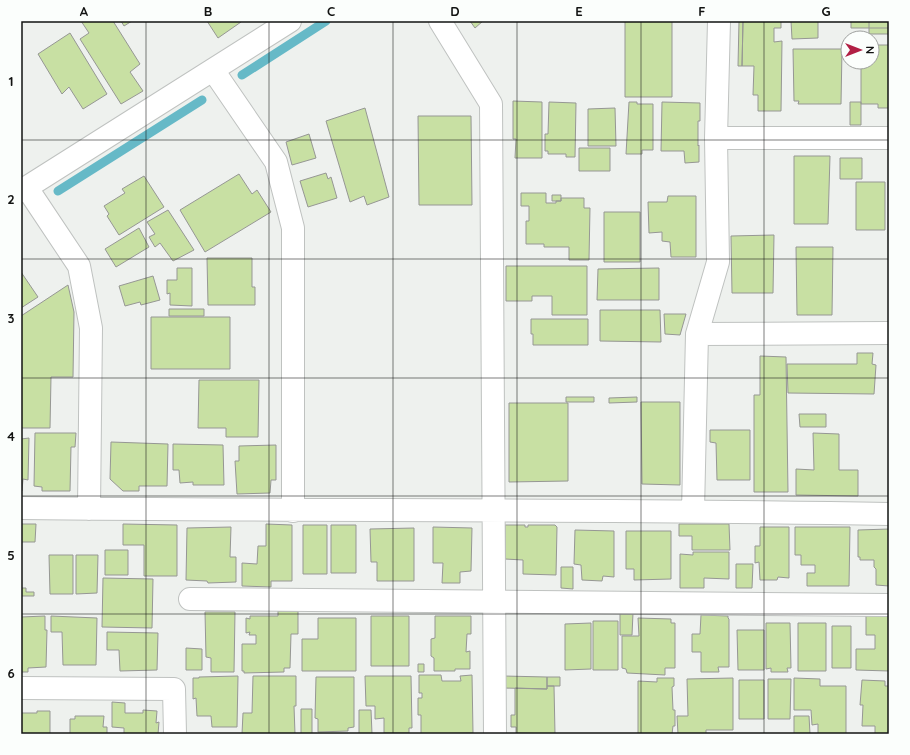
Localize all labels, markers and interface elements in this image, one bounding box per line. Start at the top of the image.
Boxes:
text: A [80,3,89,19]
text: B [204,3,212,19]
text: C [327,3,335,19]
text: D [450,3,460,19]
text: E [575,3,583,19]
text: F [698,3,706,19]
text: G [821,3,831,19]
north arrow [840,30,880,70]
text: N [863,46,877,54]
text: 1 [8,73,14,89]
text: 2 [7,191,15,207]
text: 3 [8,310,15,326]
text: 4 [7,428,15,444]
text: 5 [7,547,15,563]
text: 6 [7,665,15,681]

